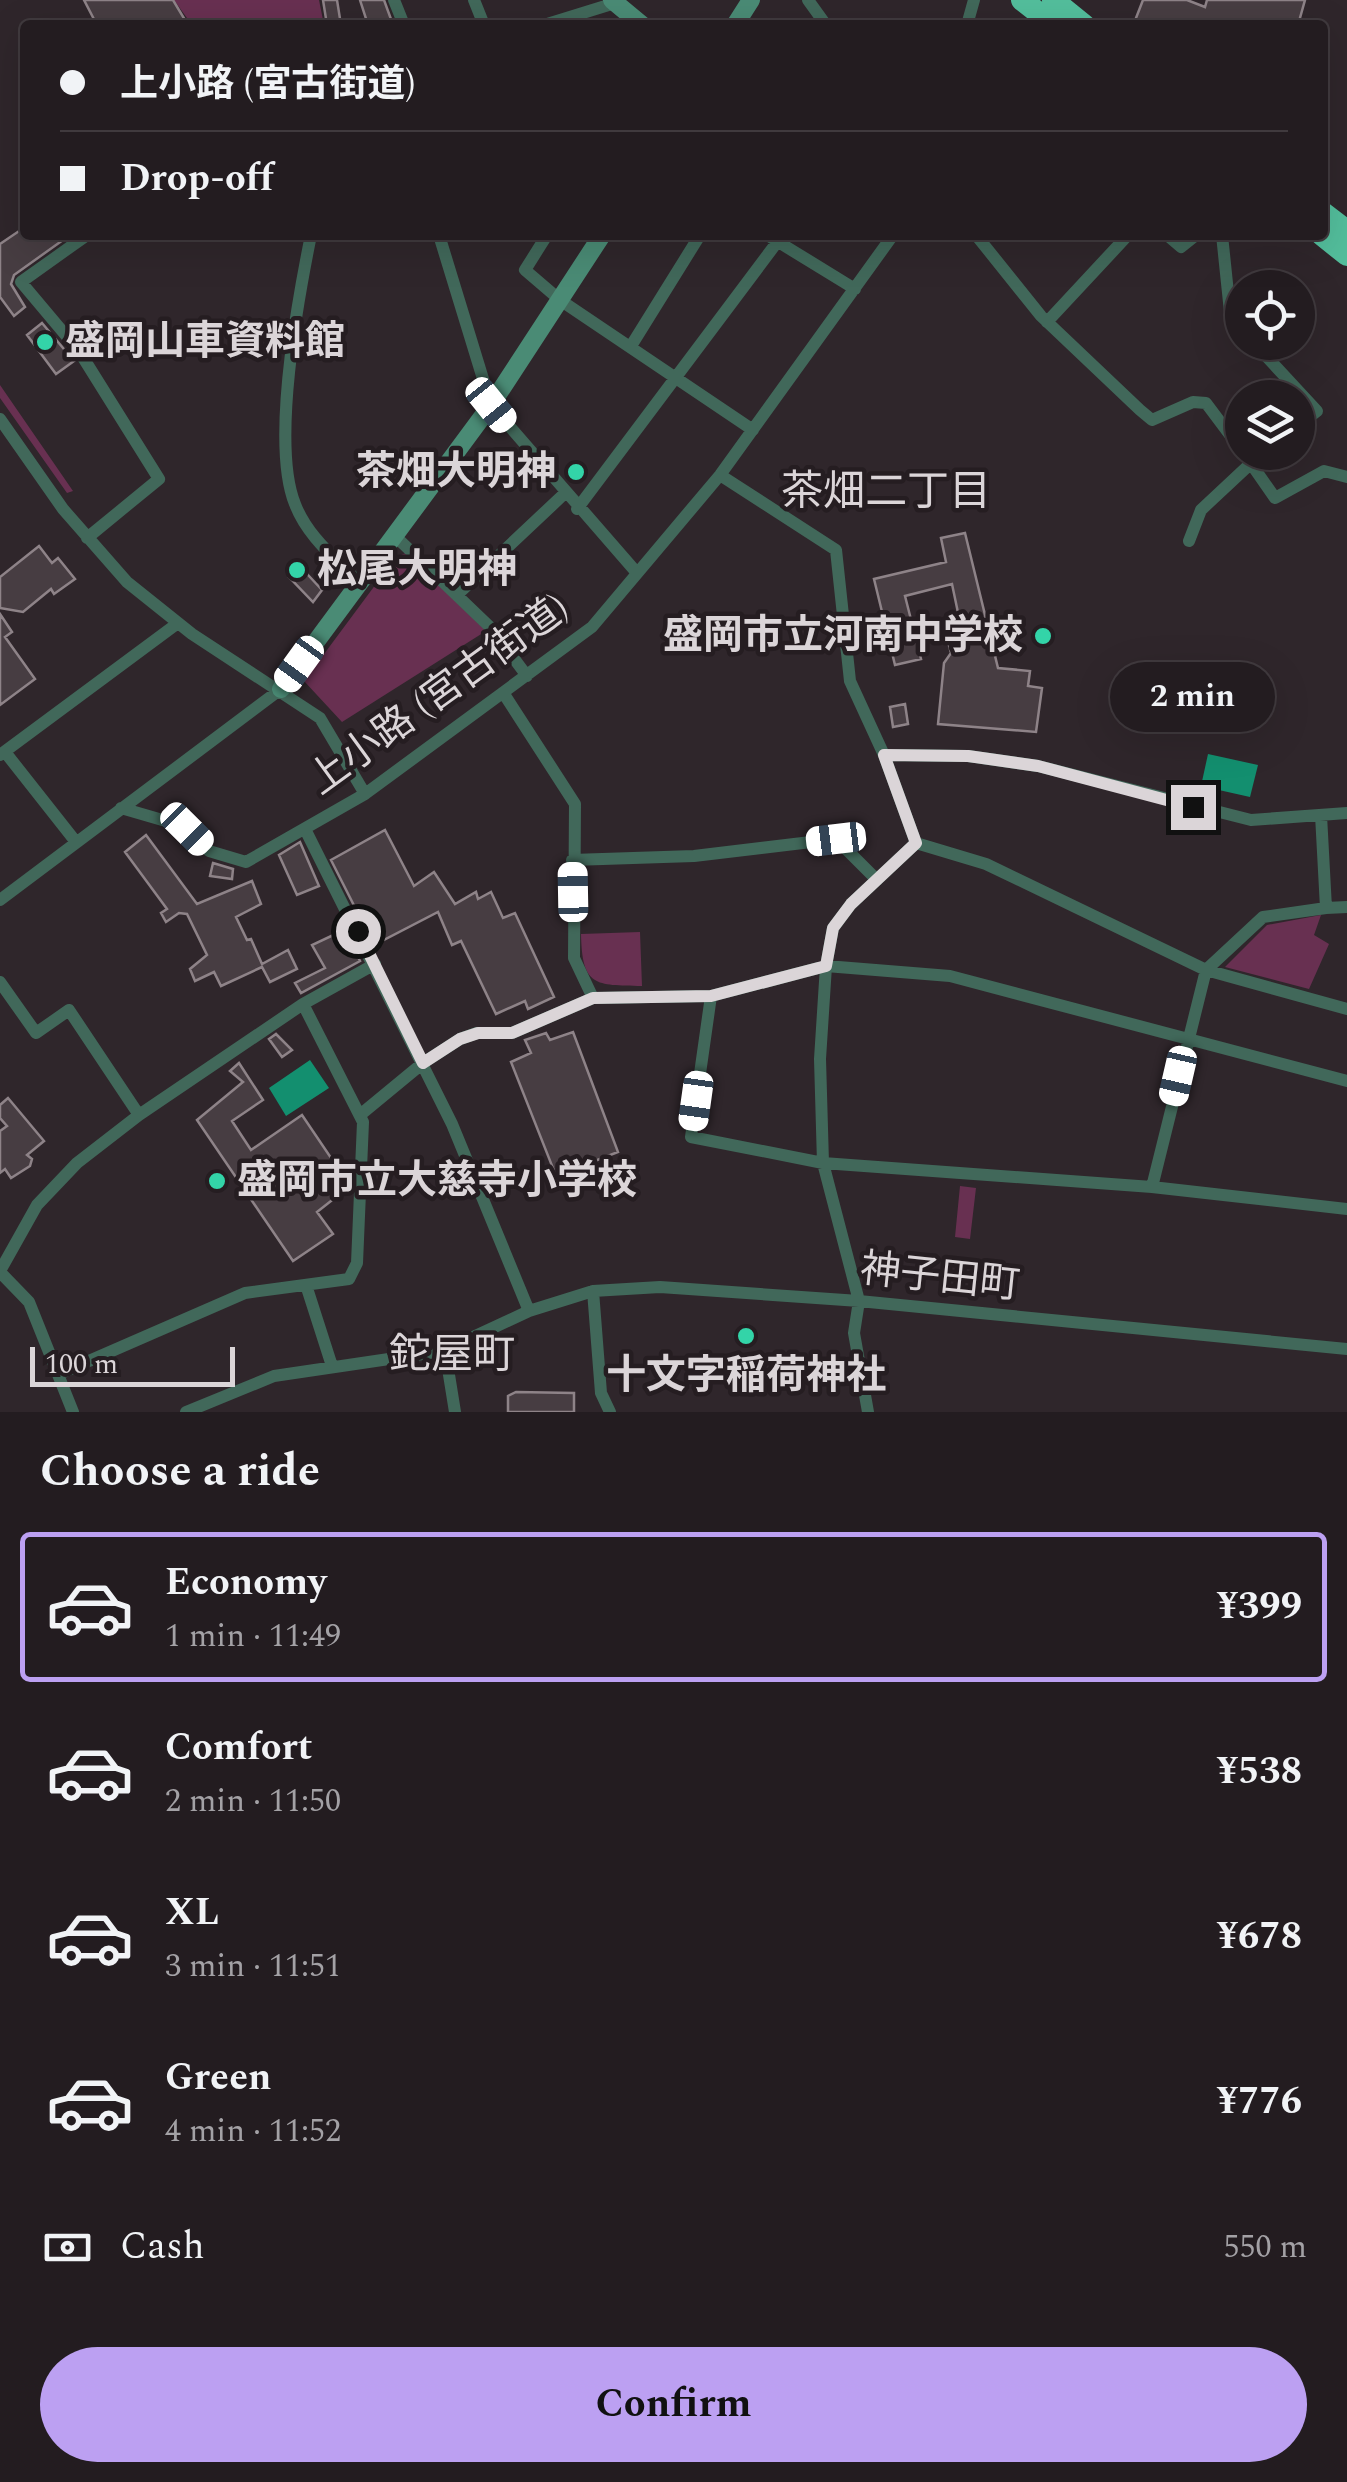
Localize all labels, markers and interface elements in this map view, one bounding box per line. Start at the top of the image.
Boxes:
text: 上小路 (宮古街道) [120,56,415,114]
text: Drop-off [120,150,274,208]
map controls [1225,270,1315,470]
button: locate [1225,270,1315,360]
place label: 盛岡山車資料館 [65,312,345,373]
marker: 盛岡山車資料館 [34,331,56,353]
car [460,372,522,438]
button: layers [1225,380,1315,470]
place label: 茶畑大明神 [356,442,556,503]
marker: 茶畑大明神 [565,461,587,483]
district label: 茶畑二丁目 [781,461,991,524]
place label: 松尾大明神 [317,540,517,601]
marker: 松尾大明神 [286,559,308,581]
street label: 上小路 (宮古街道) [296,579,582,811]
place label: 盛岡市立河南中学校 [663,606,1023,667]
marker: 盛岡市立河南中学校 [1032,625,1054,647]
car [269,631,329,697]
callout: 2 min [1110,662,1276,732]
text: 2 min [1150,672,1235,721]
route end [1171,785,1216,830]
car [155,797,219,861]
car [804,820,868,858]
car [557,862,589,922]
route start [336,909,381,954]
car [1157,1043,1199,1109]
car [677,1069,715,1133]
place label: 盛岡市立大慈寺小学校 [237,1151,637,1212]
marker: 盛岡市立大慈寺小学校 [206,1170,228,1192]
street label: 神子田町 [857,1239,1023,1317]
district label: 鉈屋町 [389,1324,515,1387]
marker: 十文字稲荷神社 [735,1325,757,1347]
scale bar [30,1342,235,1386]
text: 100 m [45,1343,118,1386]
place label: 十文字稲荷神社 [606,1346,886,1407]
text: Choose a ride [40,1437,320,1506]
text: Economy [165,1554,326,1612]
icon: car [45,1562,135,1652]
text: ¥399 [1217,1578,1302,1636]
text: 1 min · 11:49 [165,1612,341,1661]
text: Comfort [165,1719,312,1777]
icon: car [45,1727,135,1817]
text: ¥538 [1217,1743,1302,1801]
text: 2 min · 11:50 [165,1777,341,1826]
text: XL [165,1884,219,1942]
icon: car [45,1892,135,1982]
text: ¥678 [1217,1908,1302,1966]
text: 3 min · 11:51 [165,1942,341,1991]
text: Green [165,2049,272,2107]
icon: car [45,2057,135,2147]
text: ¥776 [1217,2073,1302,2131]
text: 4 min · 11:52 [165,2107,341,2156]
text: Cash [120,2218,205,2276]
icon: cash [40,2220,95,2275]
text: 550 m [1223,2223,1307,2272]
button: Confirm [40,2347,1307,2462]

